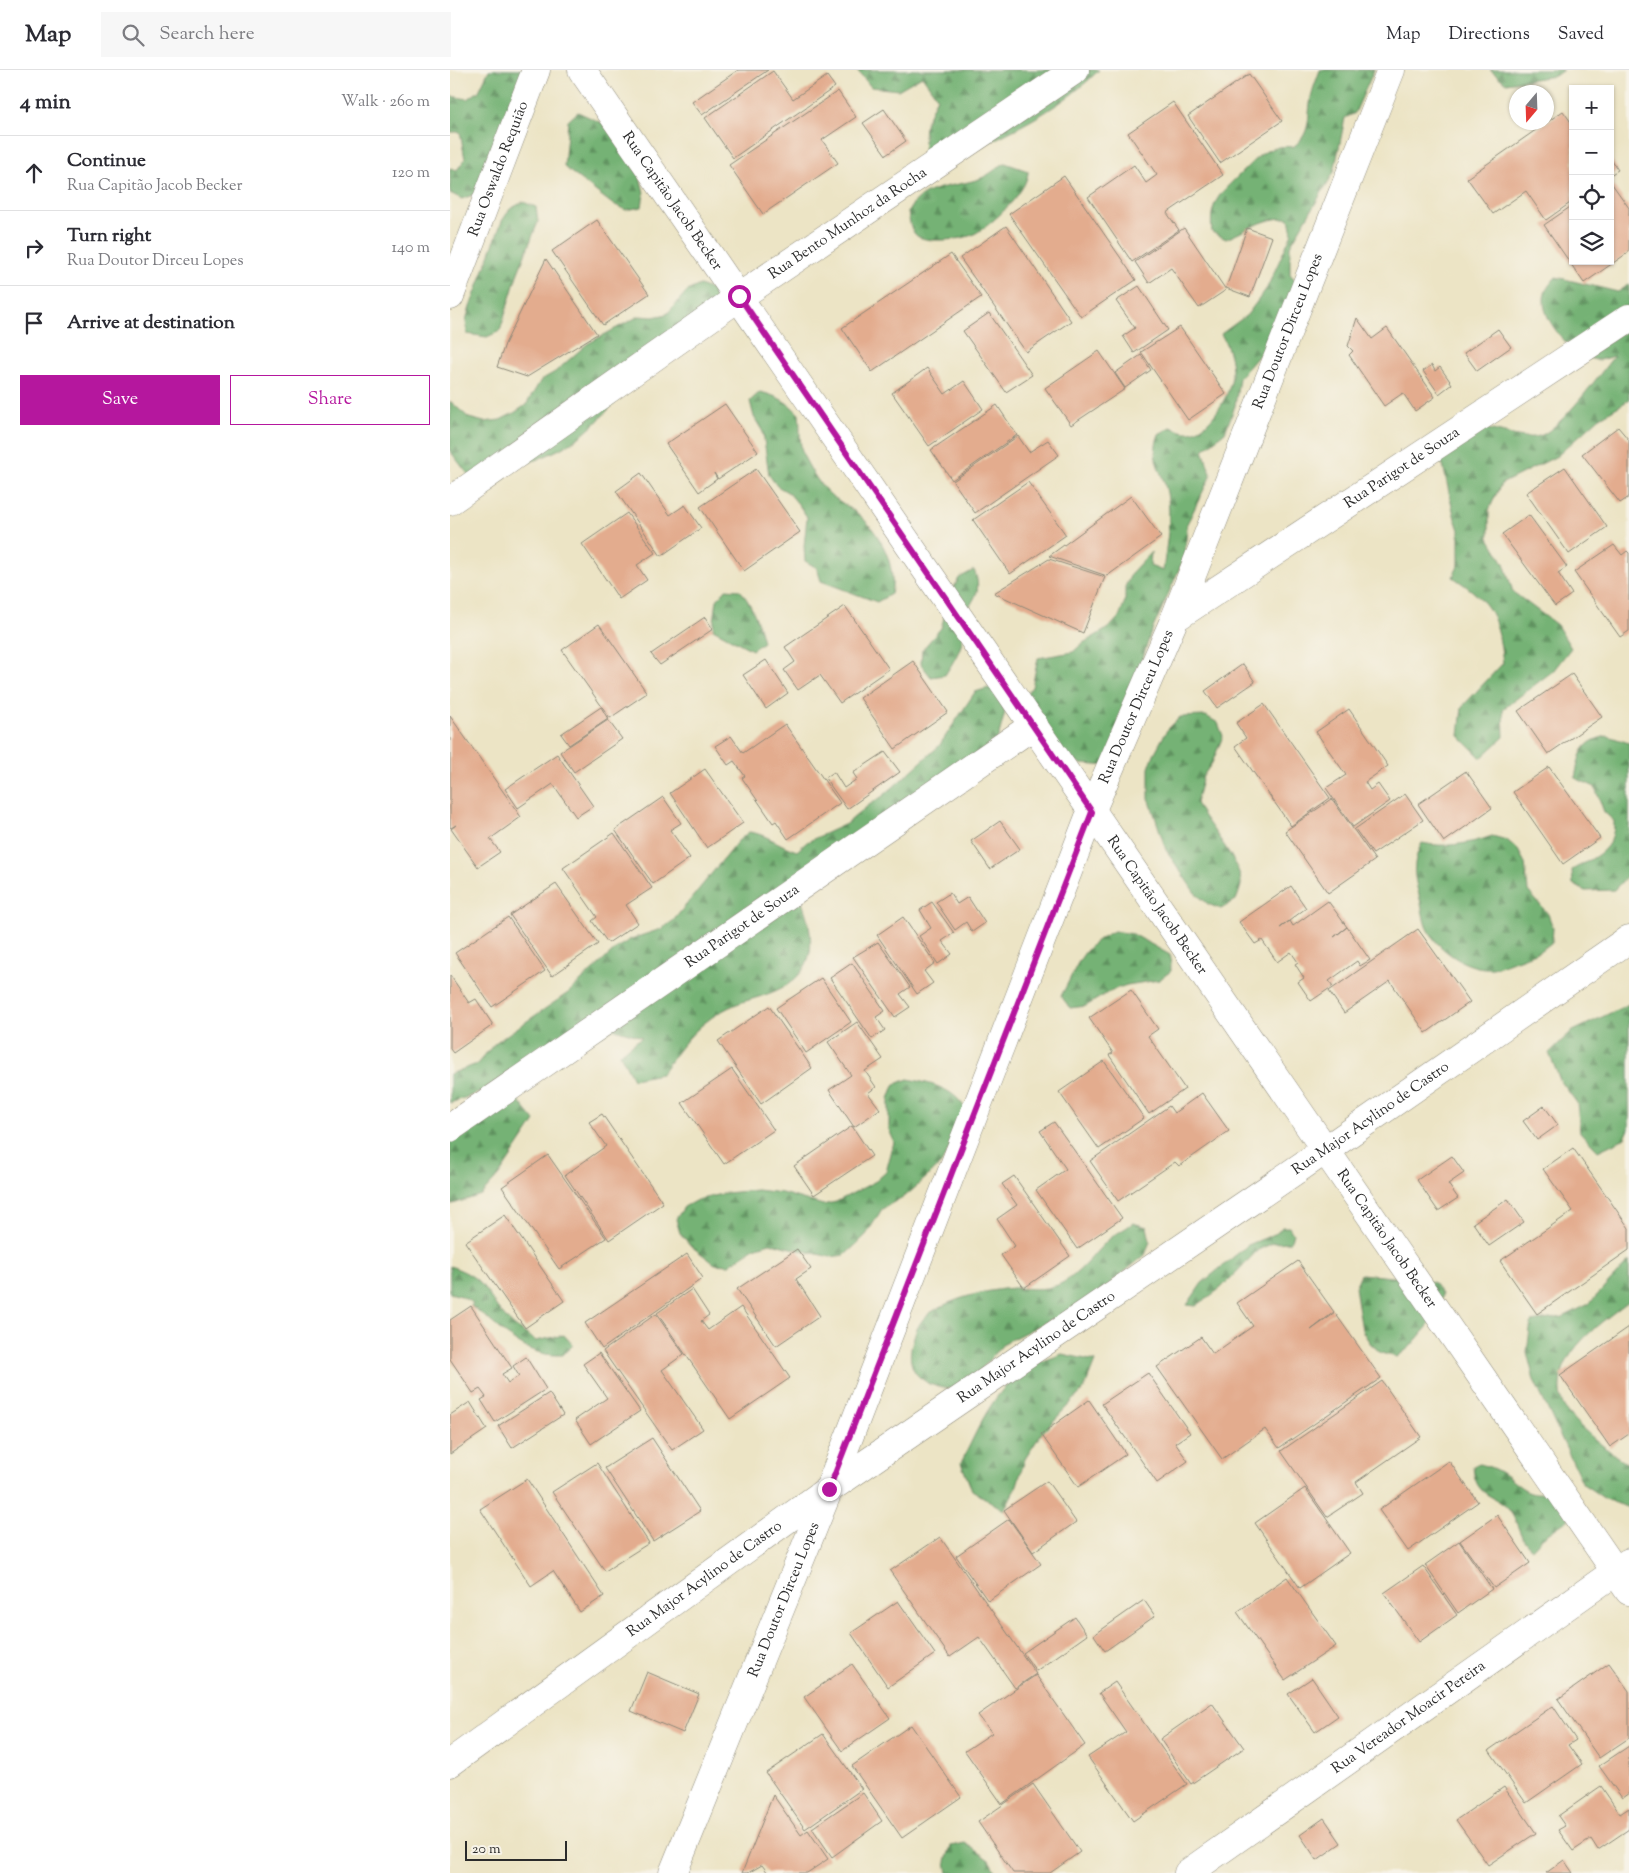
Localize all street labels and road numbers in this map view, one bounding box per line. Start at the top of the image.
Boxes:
street label: Rua Oswaldo Requião [463,98,534,240]
street label: Rua Capitão Jacob Becker [617,127,728,275]
street label: Rua Bento Munhoz da Rocha [764,162,931,285]
street label: Rua Doutor Dirceu Lopes [1248,250,1328,412]
street label: Rua Parigot de Souza [1340,422,1464,514]
street label: Rua Doutor Dirceu Lopes [1094,627,1179,787]
street label: Rua Capitão Jacob Becker [1102,831,1212,979]
street label: Rua Parigot de Souza [681,879,804,973]
street label: Rua Major Acylino de Castro [1288,1057,1454,1180]
street label: Rua Capitão Jacob Becker [1331,1165,1442,1313]
street label: Rua Major Acylino de Castro [953,1286,1120,1409]
street label: Rua Major Acylino de Castro [623,1516,786,1642]
street label: Rua Doutor Dirceu Lopes [743,1519,825,1680]
street label: Rua Vereador Moacir Pereira [1327,1656,1490,1779]

